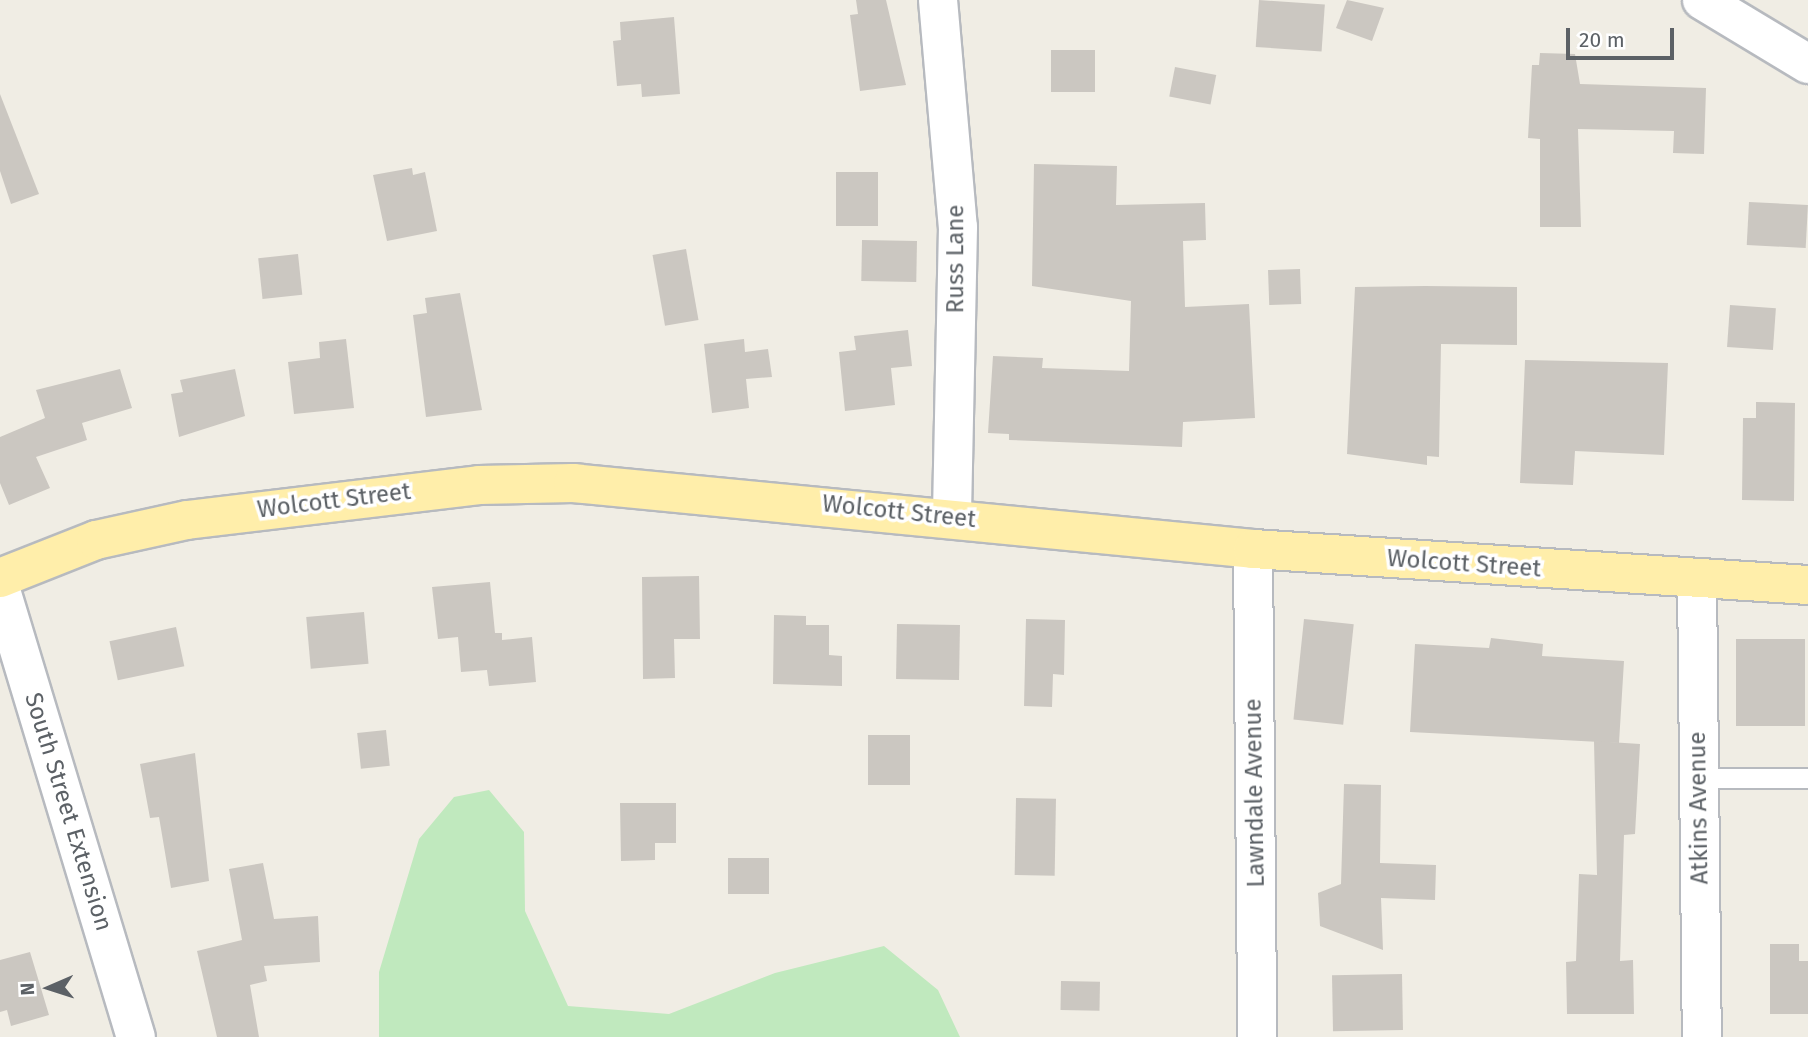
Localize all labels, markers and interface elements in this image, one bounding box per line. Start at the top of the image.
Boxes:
scale bar [1570,14,1678,58]
text: 20 m [1579,27,1625,53]
street label: Russ Lane [942,205,970,313]
street label: Wolcott Street [256,477,412,525]
street label: Wolcott Street [821,490,977,534]
street label: Wolcott Street [1386,544,1542,584]
street label: South Street Extension [18,689,118,935]
street label: Lawndale Avenue [1239,698,1271,888]
street label: Atkins Avenue [1683,731,1715,885]
north arrow [14,953,84,1023]
text: N [16,982,39,996]

